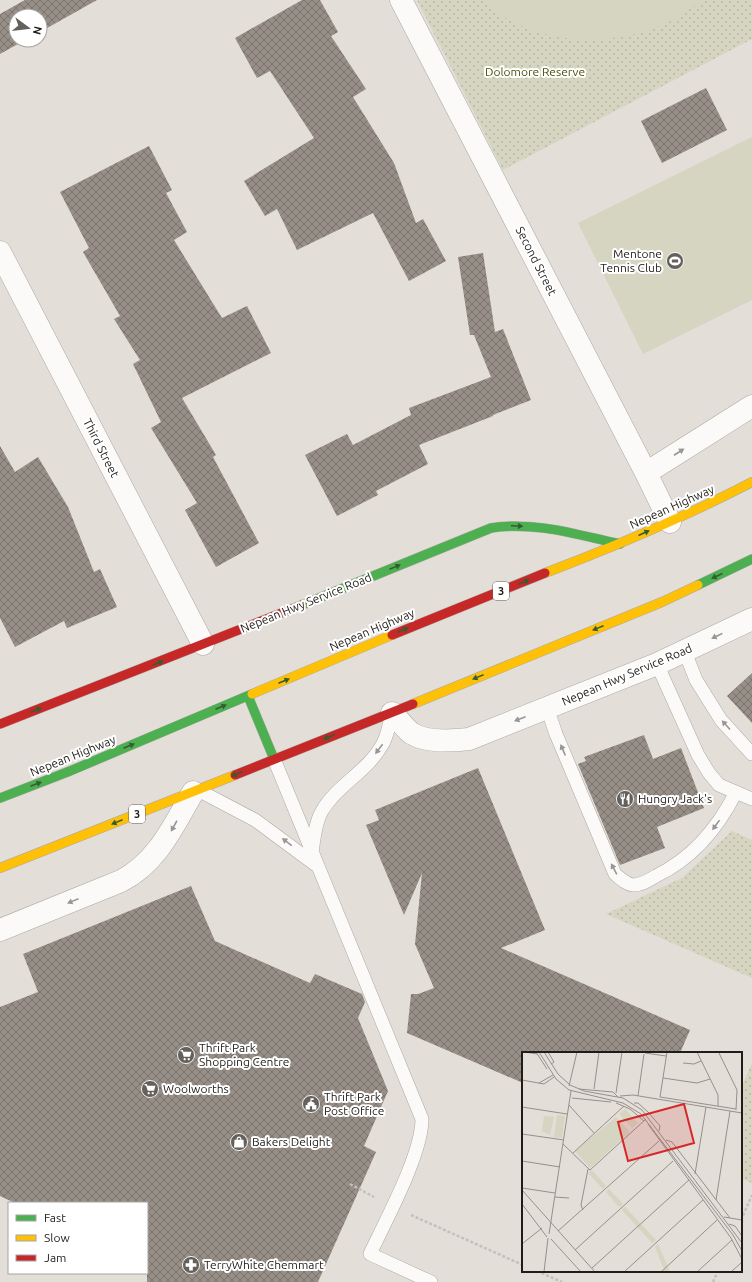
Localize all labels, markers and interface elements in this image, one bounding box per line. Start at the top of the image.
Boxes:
north arrow [8,8,48,48]
text: N [31,25,45,36]
park label: Dolomore Reserve [485,65,585,78]
street label: Second Street [513,224,560,298]
place label: Mentone Tennis Club [600,247,662,274]
sports icon: Mentone Tennis Club [665,251,685,271]
street label: Third Street [81,416,122,480]
one-way arrow [674,448,684,456]
street label: Nepean Highway [628,482,716,531]
one-way arrow [511,522,523,529]
one-way arrow [639,530,650,536]
one-way arrow [389,564,400,570]
street label: Nepean Hwy Service Road [238,570,373,635]
one-way arrow [711,573,723,579]
one-way arrow [518,578,530,584]
road number: 3 [493,582,509,600]
street label: Nepean Highway [327,606,416,653]
one-way arrow [591,626,603,632]
one-way arrow [398,627,409,633]
one-way arrow [711,633,723,639]
street label: Nepean Hwy Service Road [560,641,694,708]
one-way arrow [152,660,164,666]
one-way arrow [471,675,483,681]
one-way arrow [278,677,290,683]
one-way arrow [216,704,227,710]
one-way arrow [31,707,43,713]
one-way arrow [513,716,525,722]
one-way arrow [721,720,730,730]
street label: Nepean Highway [28,732,118,779]
one-way arrow [323,734,335,740]
one-way arrow [123,743,134,749]
one-way arrow [375,744,383,754]
one-way arrow [560,745,566,756]
one-way arrow [231,771,243,777]
one-way arrow [31,780,43,786]
restaurant icon: Hungry Jack's [615,789,635,809]
place label: Hungry Jack's [638,792,712,805]
road number: 3 [129,805,145,823]
one-way arrow [111,819,122,825]
one-way arrow [171,820,178,832]
one-way arrow [712,820,720,831]
one-way arrow [281,838,292,846]
one-way arrow [611,864,617,875]
one-way arrow [67,898,79,904]
place label: Thrift Park Shopping Centre [199,1041,289,1068]
supermarket icon: Thrift Park Shopping Centre [176,1045,196,1065]
inset map [522,1052,742,1272]
supermarket icon: Woolworths [140,1079,160,1099]
place label: Woolworths [163,1082,229,1095]
place label: Thrift Park Post Office [324,1090,384,1117]
public building icon: Thrift Park Post Office [301,1094,321,1114]
shop icon: Bakers Delight [229,1132,249,1152]
place label: Bakers Delight [252,1135,331,1148]
legend [8,1202,148,1274]
text: Fast [44,1211,66,1224]
text: Slow [44,1231,70,1244]
text: Jam [44,1251,66,1264]
pharmacy icon: TerryWhite Chemmart [181,1255,201,1275]
place label: TerryWhite Chemmart [204,1258,324,1271]

